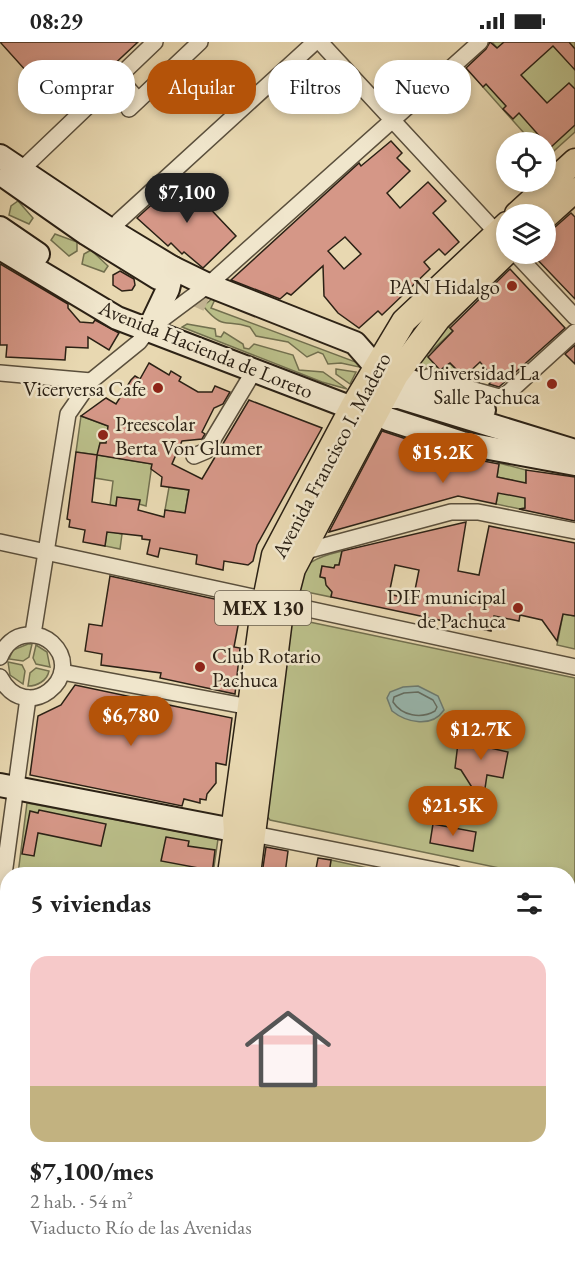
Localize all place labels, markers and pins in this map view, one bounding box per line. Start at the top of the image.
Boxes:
pin: $7,100 [138,173,236,224]
place label: PAN Hidalgo [389,273,500,300]
marker: PAN Hidalgo [505,279,519,293]
place label: Universidad La Salle Pachuca [418,359,541,410]
place label: Vicerversa Cafe [23,375,146,402]
marker: Universidad La Salle Pachuca [545,377,559,391]
marker: Vicerversa Cafe [151,381,165,395]
place label: Preescolar Berta Von Glumer [115,410,262,461]
marker: Preescolar Berta Von Glumer [96,428,110,442]
pin: $15.2K [394,433,492,484]
place label: DIF municipal de Pachuca [387,583,507,634]
marker: DIF municipal de Pachuca [511,601,525,615]
place label: Club Rotario Pachuca [212,642,321,693]
marker: Club Rotario Pachuca [193,660,207,674]
pin: $6,780 [82,696,180,747]
pin: $12.7K [432,710,530,761]
pin: $21.5K [404,786,502,837]

